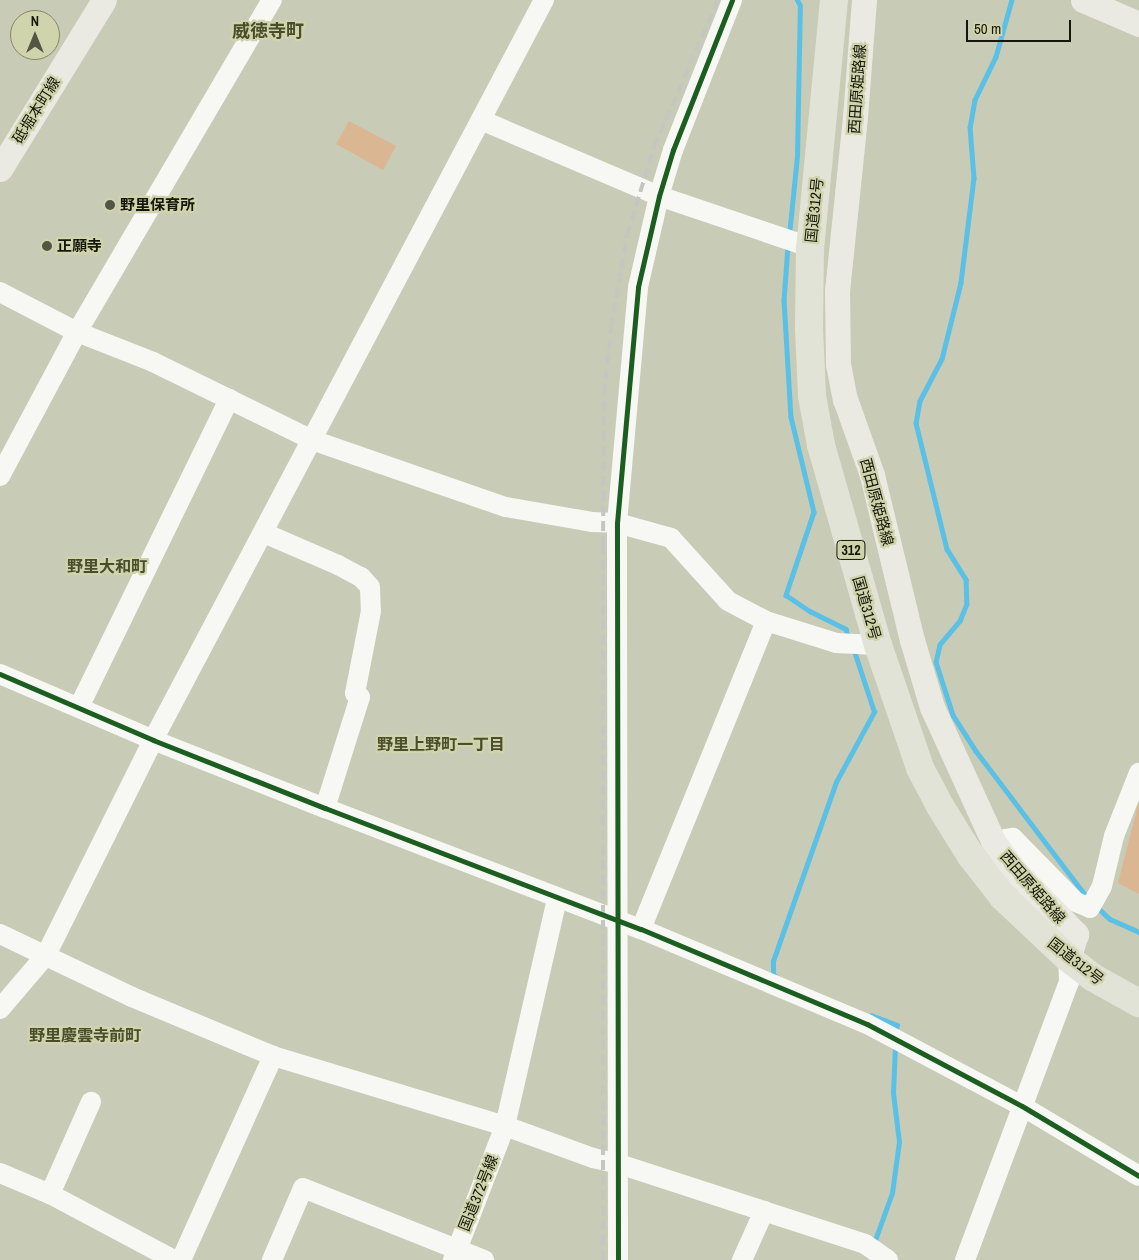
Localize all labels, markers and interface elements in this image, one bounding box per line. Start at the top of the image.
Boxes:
north arrow [10,10,60,60]
scale bar [969,10,1074,42]
text: N [31,12,39,30]
text: 50 m [974,18,1001,39]
district label: 威徳寺町 [232,20,304,42]
street label: 西田原姫路線 [845,43,869,135]
street label: 砥堀本町線 [8,73,64,147]
street label: 国道312号 [802,176,826,244]
place label: 野里保育所 [120,196,195,214]
marker: 野里保育所 [104,199,116,211]
place label: 正願寺 [57,237,102,255]
marker: 正願寺 [41,240,53,252]
street label: 西田原姫路線 [857,456,897,548]
road number: 312 [836,538,866,562]
district label: 野里大和町 [67,556,147,576]
street label: 国道312号 [849,574,885,642]
district label: 野里上野町一丁目 [377,734,505,754]
street label: 西田原姫路線 [997,847,1069,927]
street label: 国道312号 [1045,934,1107,988]
district label: 野里慶雲寺前町 [29,1025,141,1045]
street label: 国道372号線 [455,1152,501,1234]

